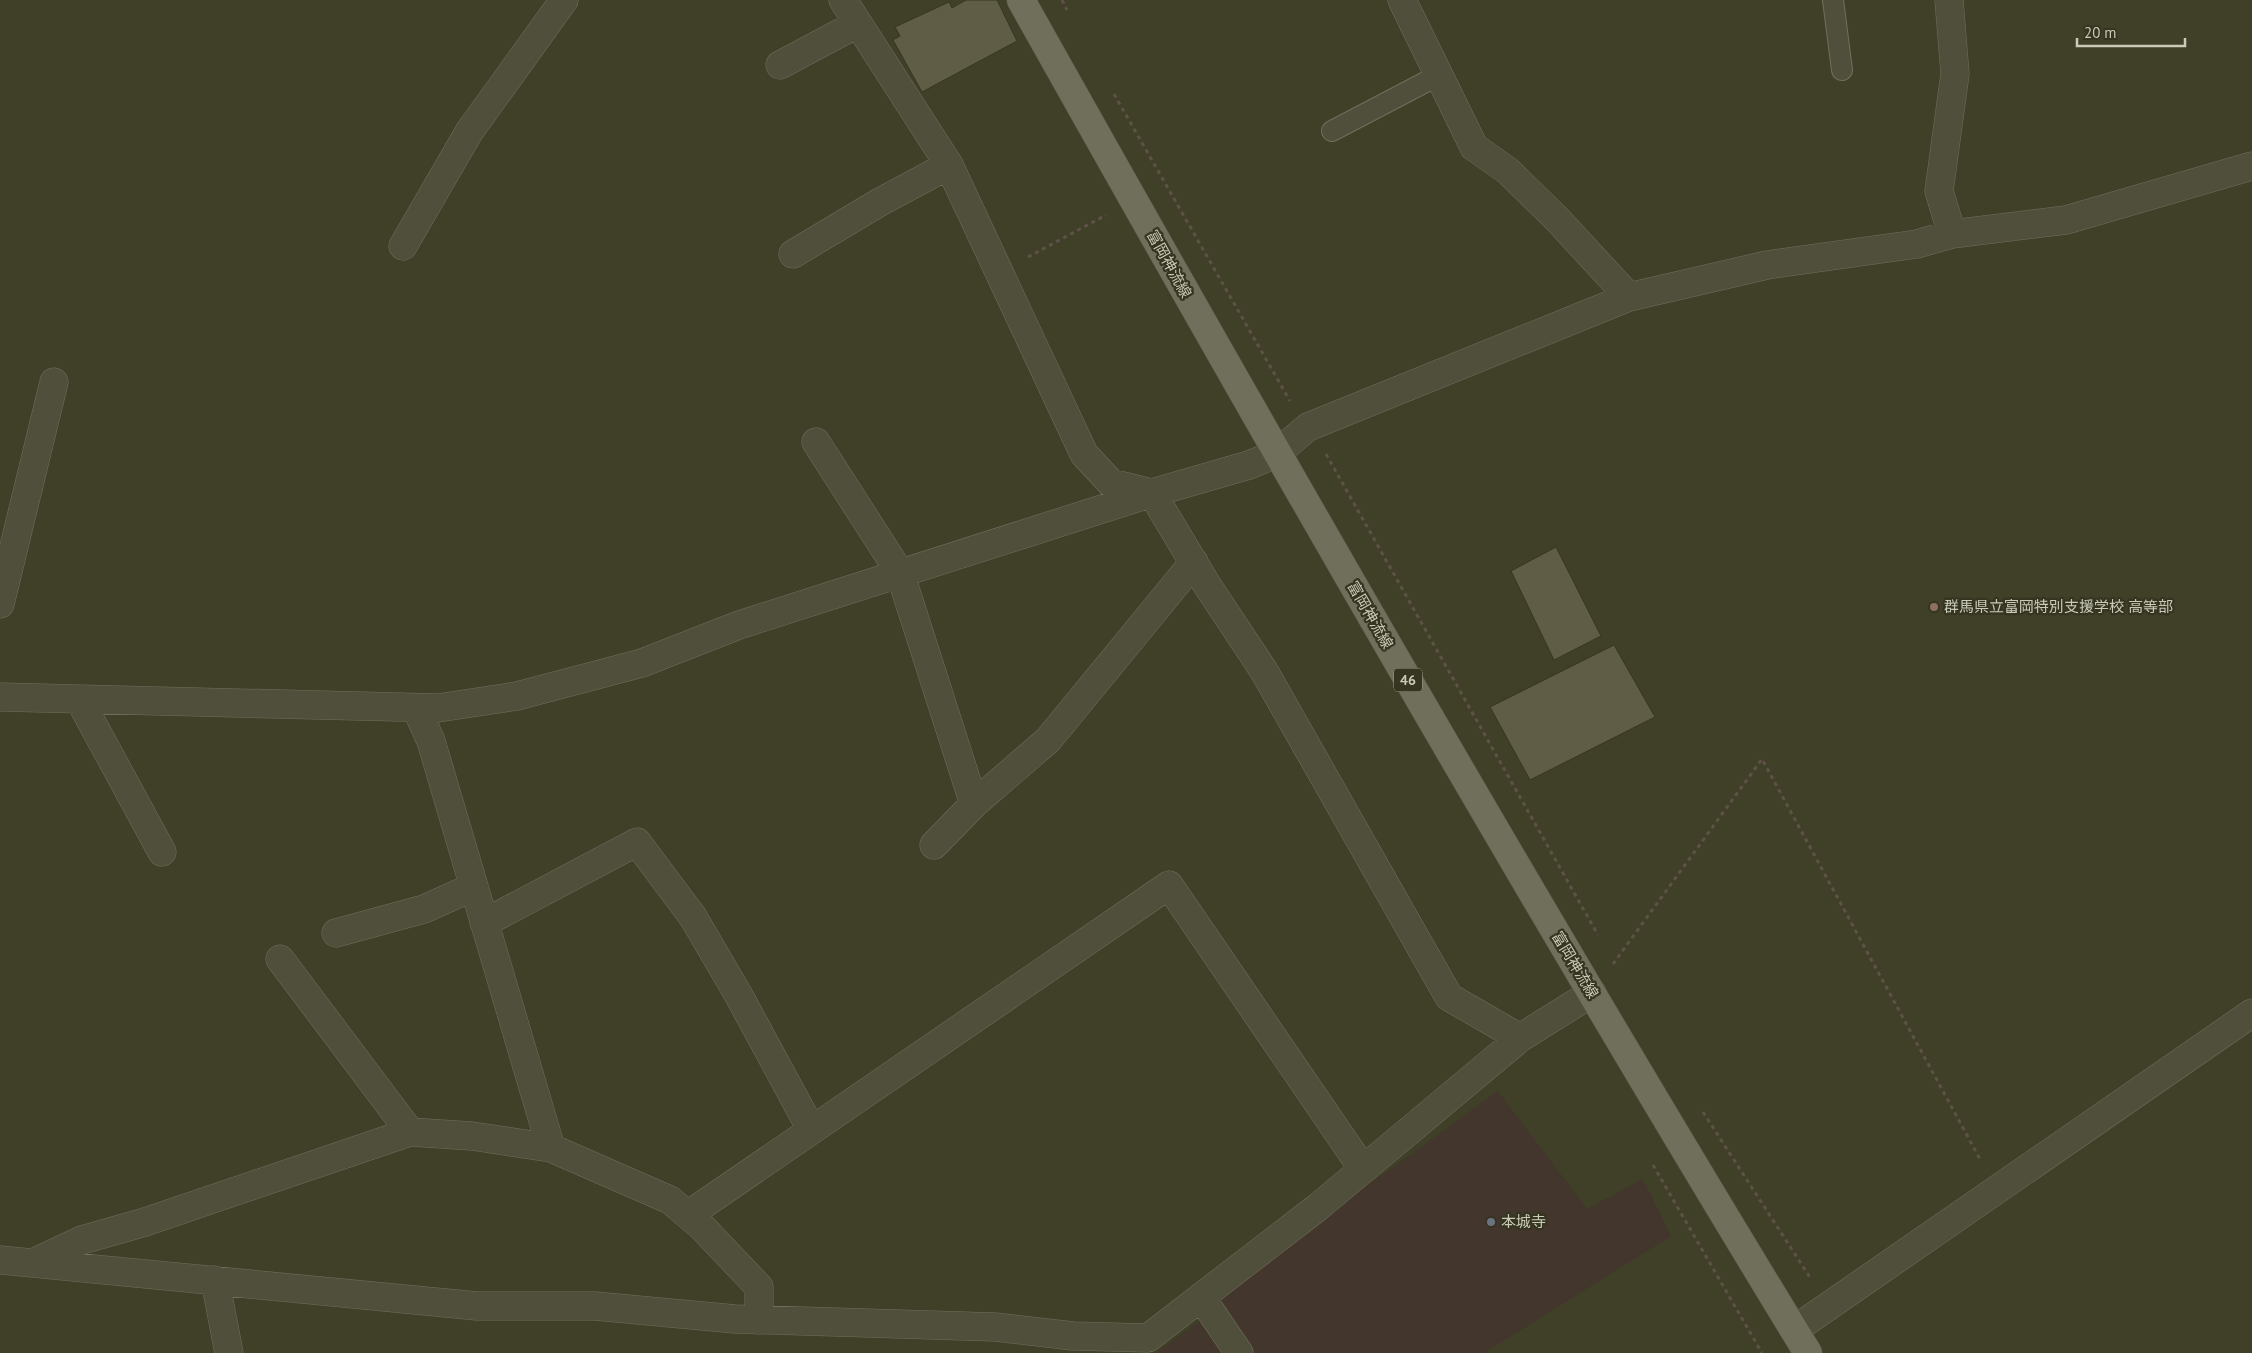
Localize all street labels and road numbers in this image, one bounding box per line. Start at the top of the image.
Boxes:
street label: 富岡神流線 [1143,226,1196,301]
street label: 富岡神流線 [1343,578,1397,652]
road number: 46 [1394,668,1422,692]
street label: 富岡神流線 [1548,928,1603,1002]

